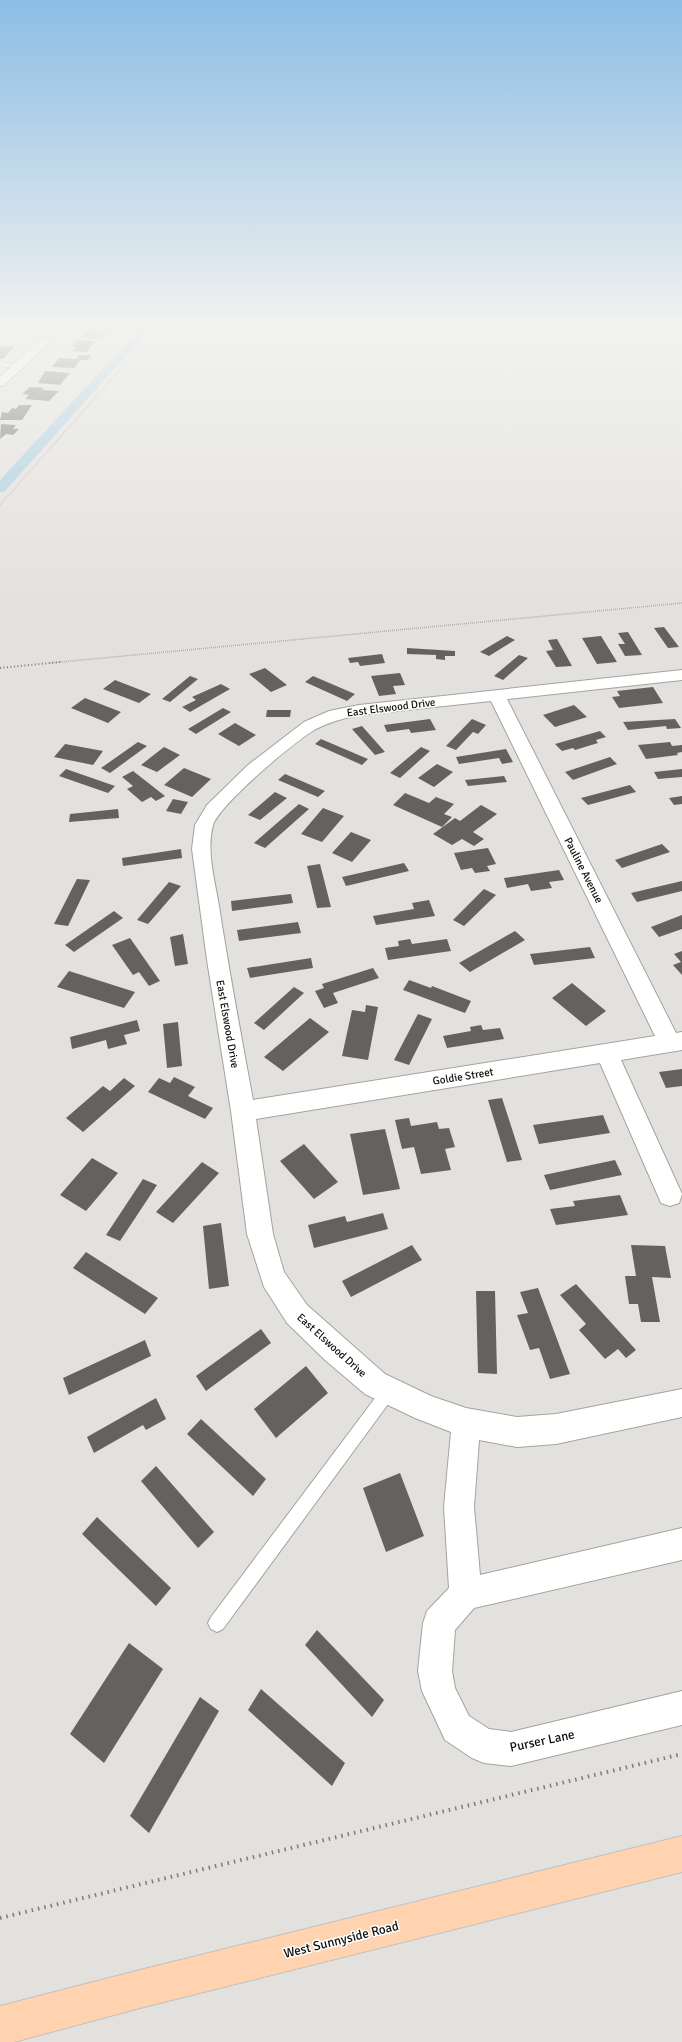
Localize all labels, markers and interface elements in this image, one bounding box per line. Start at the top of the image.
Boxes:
street label: East Elswood Drive [346,696,436,719]
street label: Pauline Avenue [561,835,606,905]
street label: East Elswood Drive [213,979,242,1069]
street label: Goldie Street [432,1065,495,1088]
street label: East Elswood Drive [294,1311,369,1380]
street label: Purser Lane [508,1726,576,1756]
street label: West Sunnyside Road [282,1918,400,1962]

